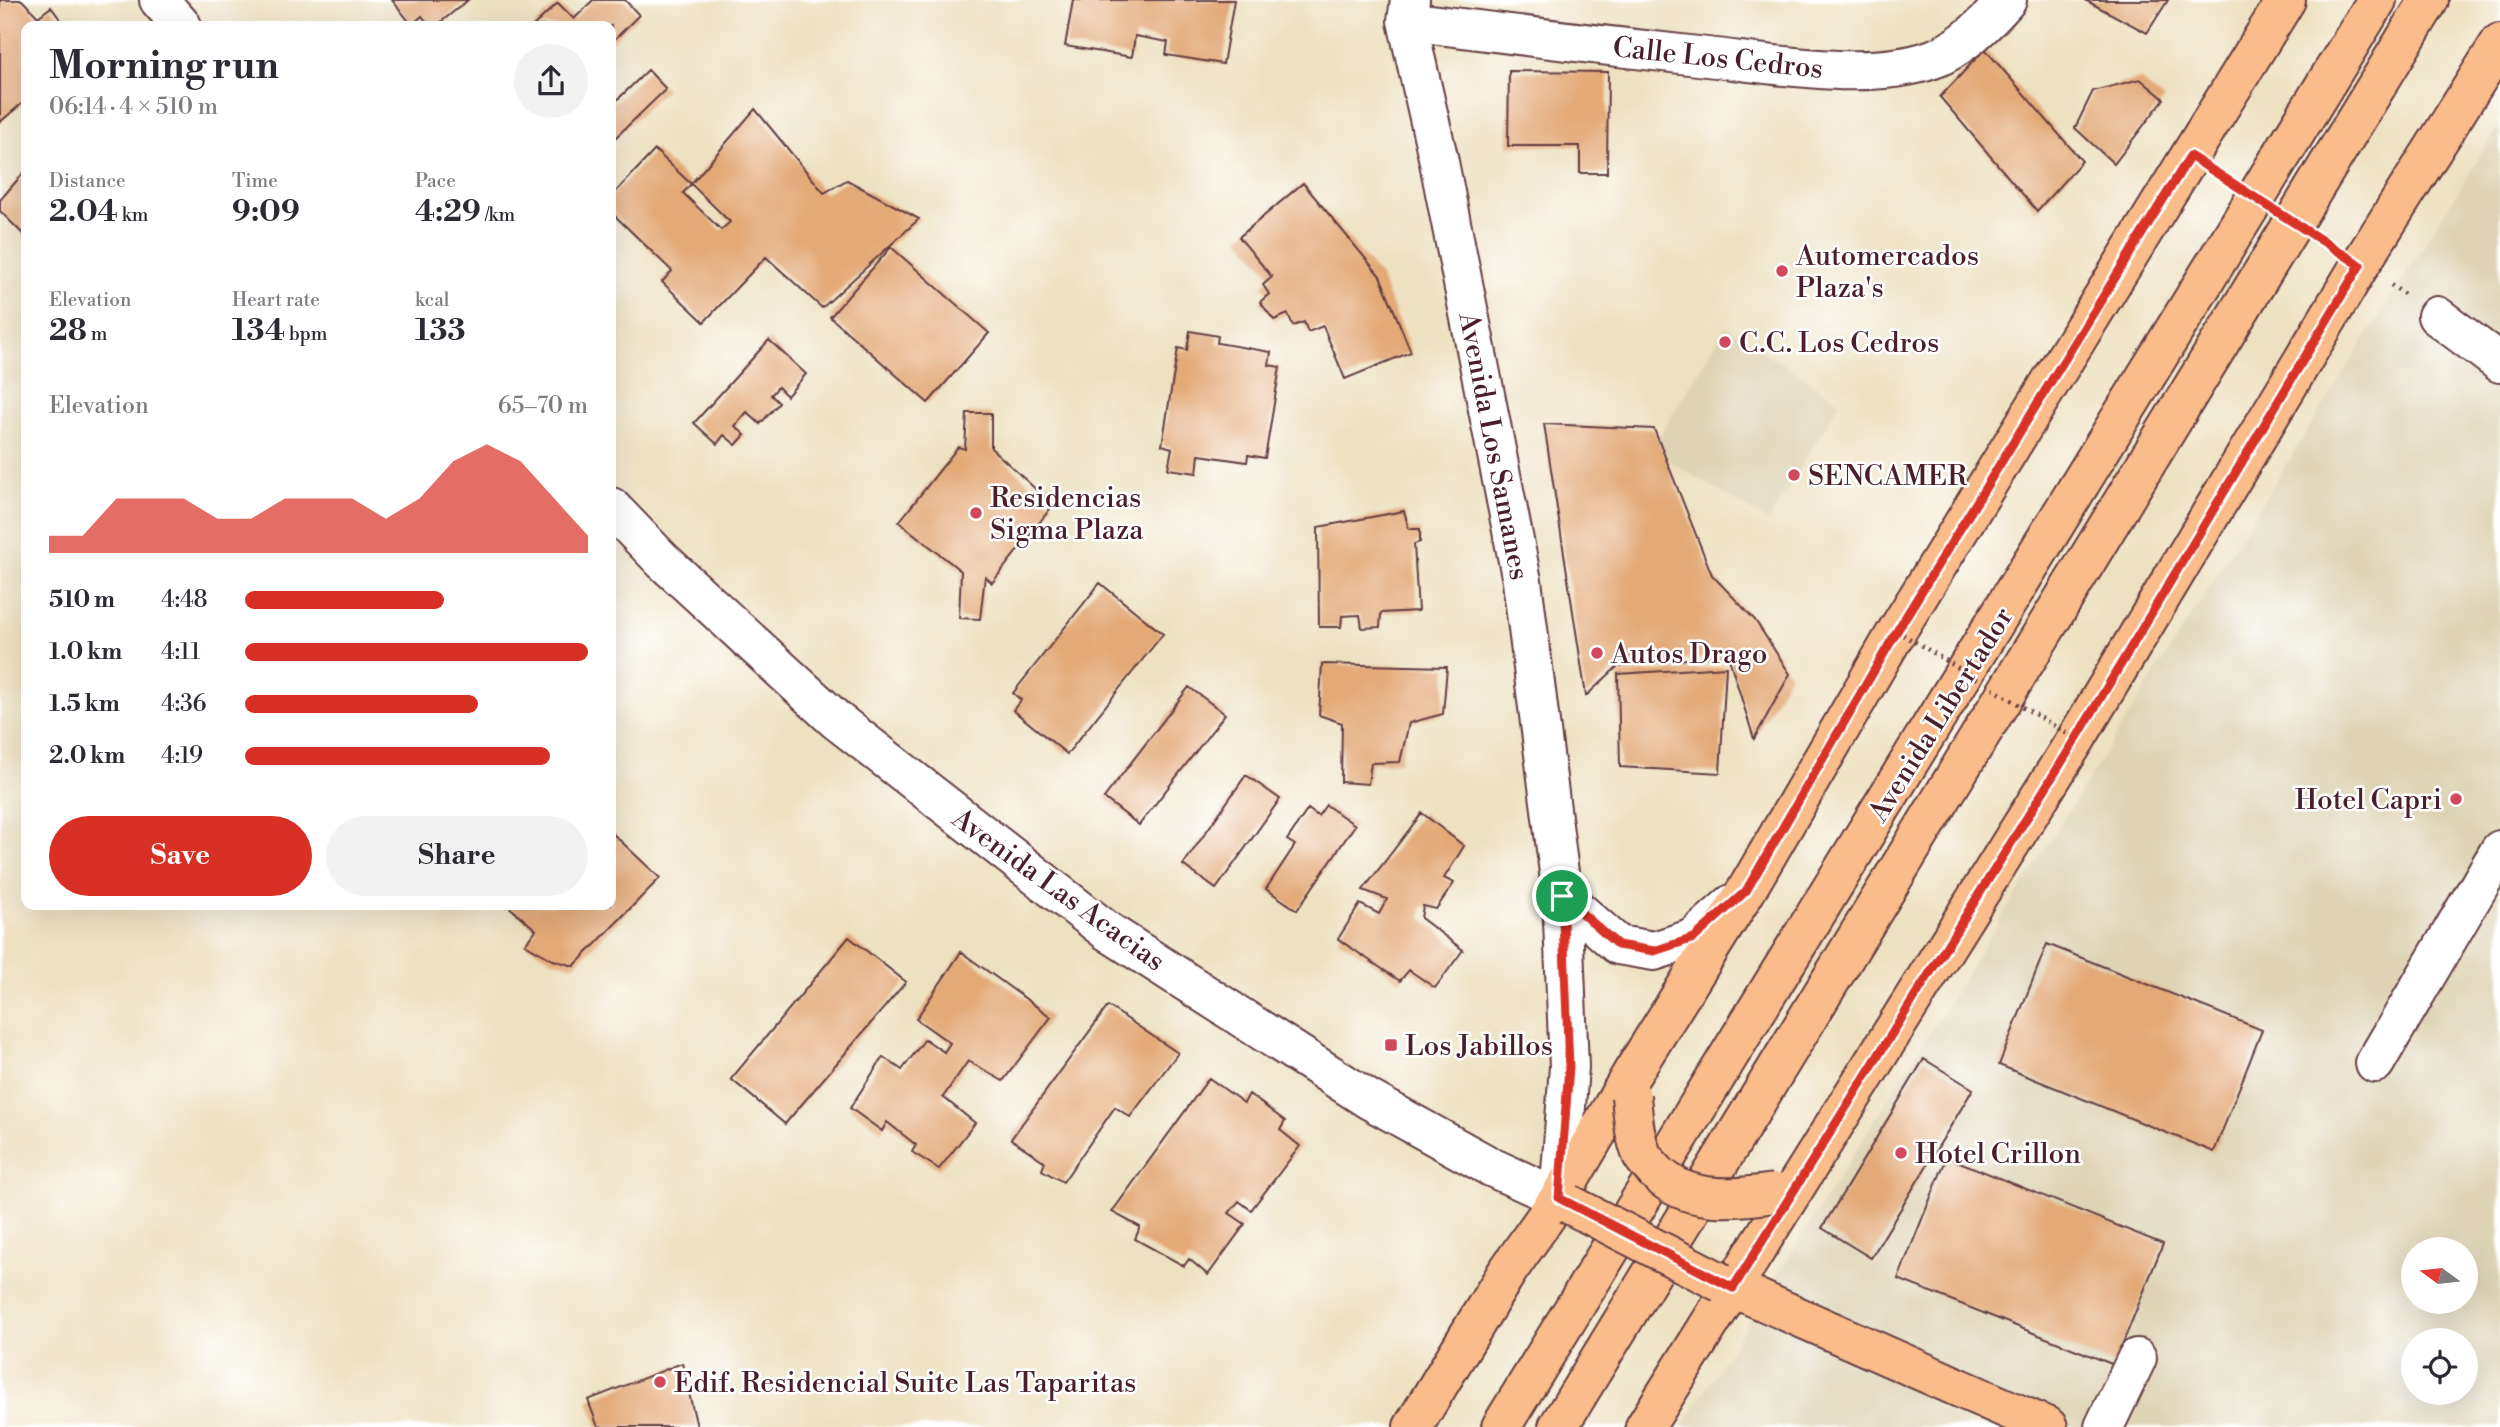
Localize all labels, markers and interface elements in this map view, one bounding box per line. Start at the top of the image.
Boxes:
street label: Calle Los Cedros [1611,30,1825,87]
text: Morning run [49,43,279,90]
button: share [514,44,588,118]
text: 06:14 · 4 × 510 m [49,93,218,121]
text: Distance [49,169,126,193]
text: Time [232,169,278,193]
text: Pace [415,169,456,193]
text: 2.04 [49,193,118,231]
text: 9:09 [232,193,300,231]
text: 4:29 [415,193,481,231]
text: km [118,203,148,227]
text: /km [481,203,515,227]
place label: Automercados Plaza's [1795,239,1979,306]
marker: Automercados Plaza's [1774,263,1790,279]
text: Elevation [49,288,131,312]
text: Heart rate [232,288,320,312]
text: kcal [415,288,449,312]
street label: Avenida Los Samanes [1450,309,1537,583]
text: 28 [49,312,87,350]
text: 134 [232,312,285,350]
text: 133 [415,312,466,350]
text: m [87,322,107,346]
text: bpm [285,322,327,346]
place label: C.C. Los Cedros [1739,326,1939,361]
marker: C.C. Los Cedros [1717,334,1733,350]
text: Elevation [49,392,149,420]
text: 65–70 m [498,392,588,420]
place label: SENCAMER [1808,459,1967,494]
marker: SENCAMER [1786,467,1802,483]
place label: Residencias Sigma Plaza [990,481,1144,548]
marker: Residencias Sigma Plaza [968,505,984,521]
text: 510 m [49,586,115,614]
text: 4:48 [161,586,208,614]
street label: Avenida Libertador [1861,601,2021,829]
place label: Autos Drago [1610,637,1767,672]
text: 1.0 km [49,638,122,666]
text: 4:11 [161,638,200,666]
marker: Autos Drago [1589,645,1605,661]
text: 1.5 km [49,690,120,718]
text: 4:36 [161,690,207,718]
text: 2.0 km [49,742,125,770]
text: 4:19 [161,742,203,770]
place label: Hotel Capri [2295,783,2442,818]
marker: Hotel Capri [2448,791,2464,807]
street label: Avenida Las Acacias [944,801,1171,979]
button: Save [49,816,312,896]
button: Share [326,816,588,896]
pin [1532,866,1592,926]
icon: arrive [1543,877,1581,915]
place label: Los Jabillos [1405,1029,1553,1064]
marker: Los Jabillos [1383,1037,1399,1053]
place label: Hotel Crillon [1915,1137,2081,1172]
marker: Hotel Crillon [1893,1145,1909,1161]
north arrow [2401,1237,2478,1314]
map controls [2401,1237,2478,1405]
button: locate [2401,1328,2478,1405]
place label: Edif. Residencial Suite Las Taparitas [674,1366,1136,1401]
marker: Edif. Residencial Suite Las Taparitas [652,1374,668,1390]

